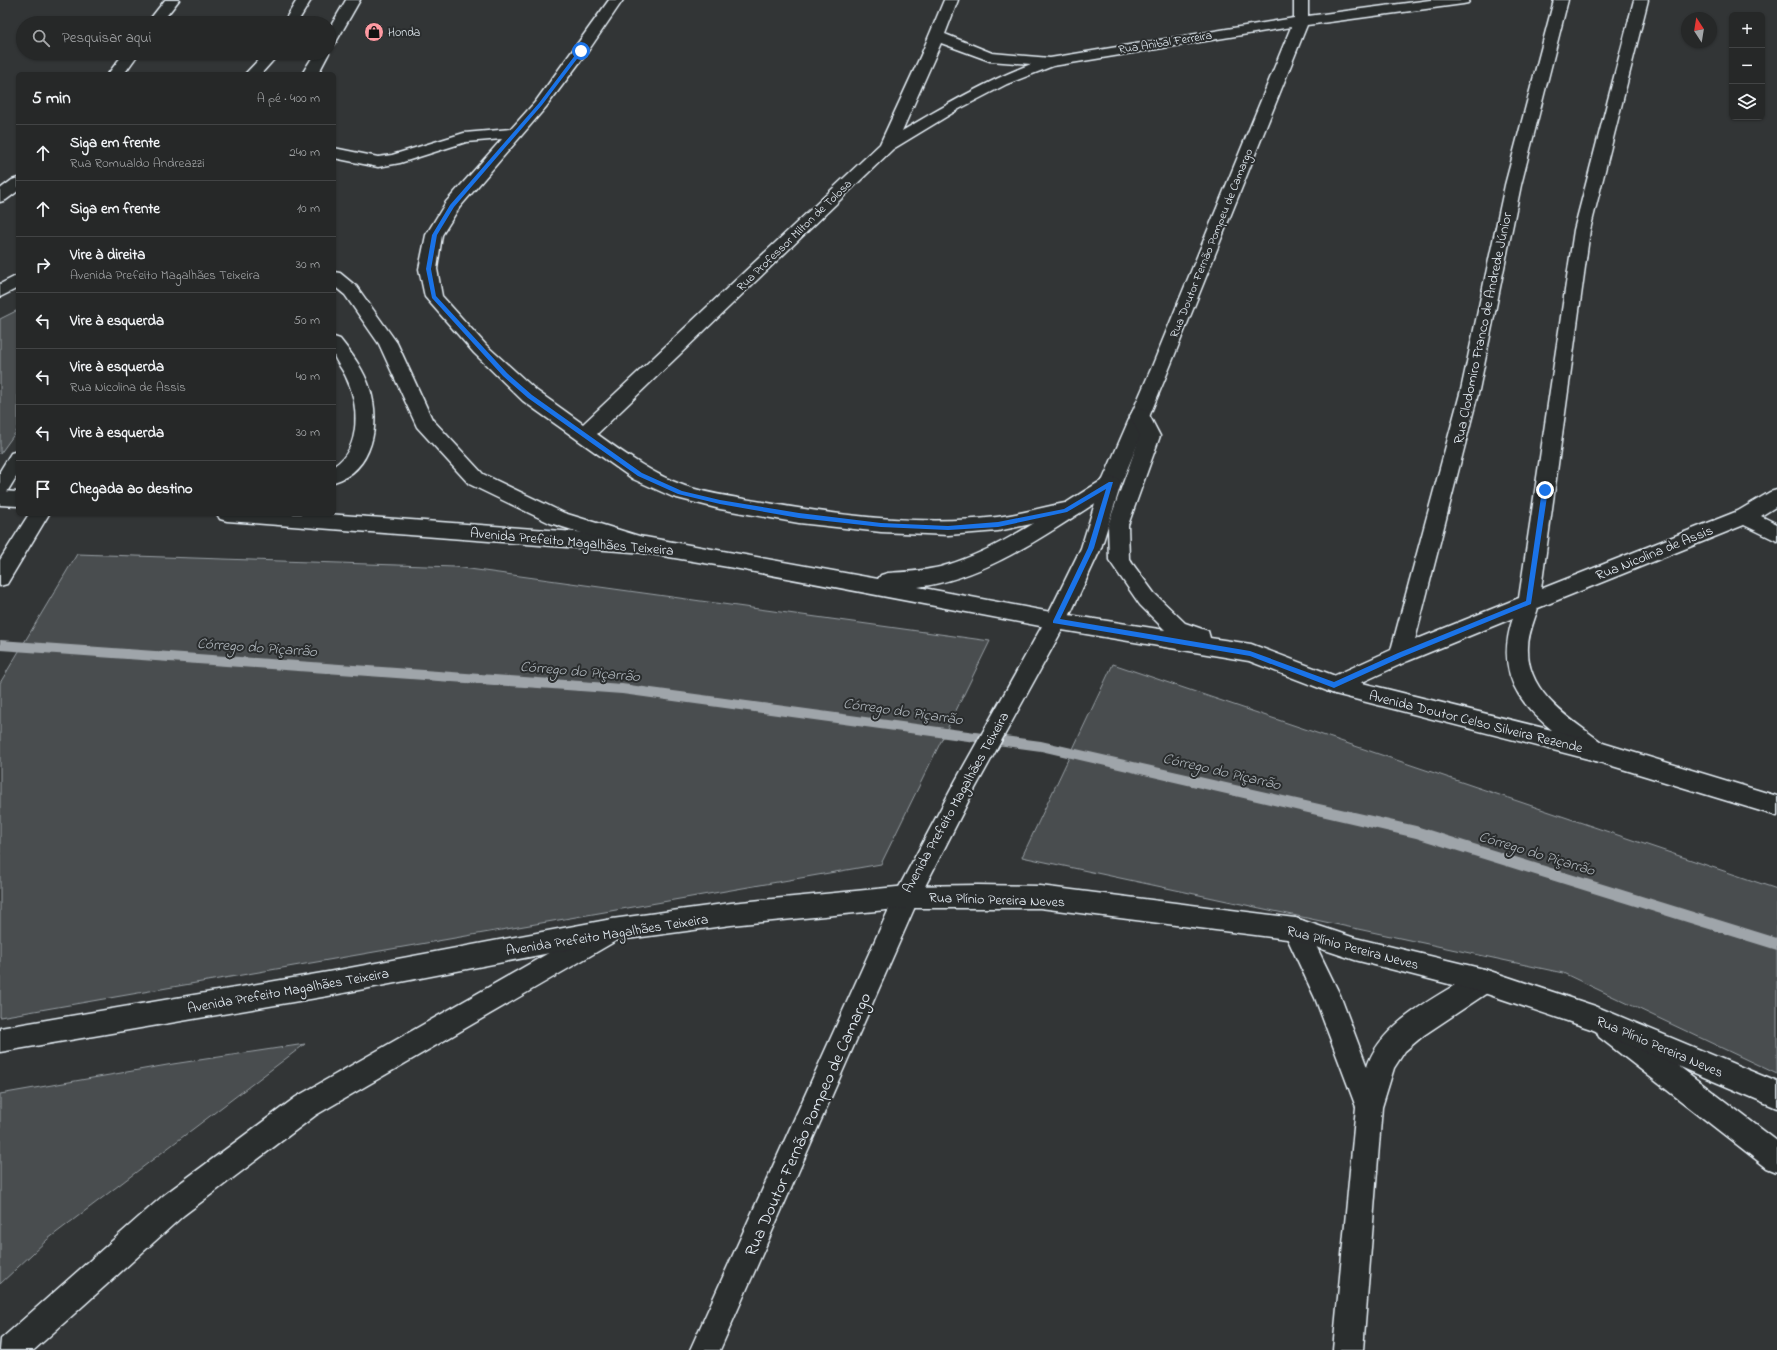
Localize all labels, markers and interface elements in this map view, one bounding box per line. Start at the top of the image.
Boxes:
north arrow [1681,12,1717,48]
map controls [1729,12,1765,120]
button: + [1729,12,1765,48]
search box [16,16,336,60]
shop icon: Honda [363,21,385,43]
place label: Honda [388,24,420,42]
icon: search [30,27,52,49]
text: Pesquisar aqui [62,27,151,49]
street label: Rua Anibal Ferreira [1117,27,1213,59]
route start [572,42,590,60]
button: − [1729,48,1765,84]
button: layers [1729,84,1765,120]
text: 5 min [32,86,71,111]
text: A pé · 400 m [257,89,320,108]
text: Siga em frente [70,132,160,154]
icon: ahead [32,142,54,164]
text: 240 m [289,143,320,162]
street label: Rua Doutor Fernão Pompeu de Camargo [1166,146,1259,341]
text: Rua Romualdo Andreazzi [70,154,205,173]
street label: Rua Professor Milton de Tolosa [733,176,856,296]
icon: ahead [32,198,54,220]
text: Siga em frente [70,198,160,220]
text: 10 m [297,199,320,218]
street label: Rua Clodomiro Franco de Andrede Júnior [1449,210,1518,446]
text: Vire à direita [70,244,145,266]
icon: right [32,254,54,276]
text: 30 m [296,255,320,274]
text: Avenida Prefeito Magalhães Teixeira [70,266,260,285]
icon: left [32,310,54,332]
text: Vire à esquerda [70,310,164,332]
text: 50 m [294,311,320,330]
text: Vire à esquerda [70,356,164,378]
icon: left [32,366,54,388]
text: 40 m [296,367,320,386]
text: Rua Nicolina de Assis [70,378,186,397]
icon: left [32,422,54,444]
text: Vire à esquerda [70,422,164,444]
text: 30 m [296,423,320,442]
icon: arrive [32,478,54,500]
text: Chegada ao destino [70,478,193,500]
route end [1536,481,1554,499]
street label: Rua Nicolina de Assis [1593,520,1716,587]
street label: Avenida Prefeito Magalhães Teixeira [469,523,675,563]
water label: Córrego do Piçarrão [196,633,319,664]
water label: Córrego do Piçarrão [519,656,642,689]
street label: Avenida Doutor Celso Silveira Rezende [1367,686,1585,759]
water label: Córrego do Piçarrão [842,693,965,732]
street label: Avenida Prefeito Magalhães Teixeira [898,708,1016,898]
water label: Córrego do Piçarrão [1160,748,1284,797]
water label: Córrego do Piçarrão [1476,826,1599,883]
street label: Rua Plínio Pereira Neves [929,888,1065,913]
street label: Avenida Prefeito Magalhães Teixeira [505,909,710,963]
street label: Rua Plínio Pereira Neves [1284,921,1421,976]
street label: Avenida Prefeito Magalhães Teixeira [186,963,391,1021]
street label: Rua Doutor Fernão Pompeo de Camargo [739,989,880,1261]
street label: Rua Plínio Pereira Neves [1593,1011,1726,1084]

